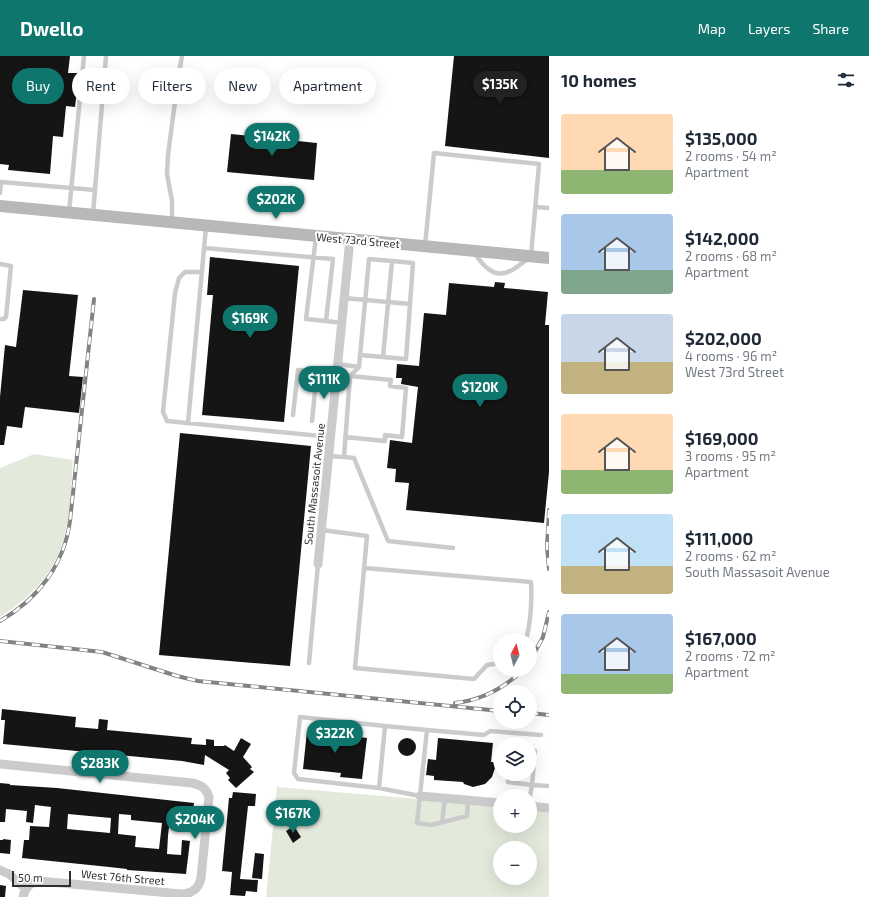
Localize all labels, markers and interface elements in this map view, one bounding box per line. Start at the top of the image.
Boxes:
text: Dwello [20,17,83,40]
text: Map [698,20,726,37]
text: Layers [748,20,790,37]
text: Share [812,20,849,37]
chip: Buy [12,68,64,104]
chip: Rent [72,68,130,104]
chip: Filters [138,68,206,104]
chip: New [214,68,271,104]
chip: Apartment [279,68,376,104]
icon: filters [835,69,857,91]
text: 10 homes [561,70,637,90]
pin: $135K [472,71,528,105]
text: $135K [482,76,518,92]
pin: $142K [244,123,300,157]
text: $142K [253,128,291,144]
text: $135,000 [685,128,758,148]
icon: home [593,130,641,178]
text: 2 rooms · 54 m² [685,148,777,164]
text: Apartment [685,164,749,180]
pin: $202K [248,186,304,220]
text: $202K [256,191,296,207]
text: $142,000 [685,228,759,248]
street label: West 73rd Street [316,230,400,250]
icon: home [593,230,641,278]
text: 2 rooms · 68 m² [685,248,777,264]
text: Apartment [685,264,749,280]
pin: $169K [222,305,278,339]
text: $169K [232,310,268,326]
text: $202,000 [685,328,762,348]
icon: home [593,330,641,378]
text: 4 rooms · 96 m² [685,348,777,364]
text: West 73rd Street [685,364,784,380]
pin: $111K [296,366,352,400]
text: $111K [308,371,340,387]
pin: $120K [452,374,508,408]
text: $120K [461,379,499,395]
street label: South Massasoit Avenue [301,422,327,546]
text: $169,000 [685,428,759,448]
icon: home [593,430,641,478]
text: 3 rooms · 95 m² [685,448,776,464]
text: Apartment [685,464,749,480]
text: $111,000 [685,528,753,548]
icon: home [593,530,641,578]
text: 2 rooms · 62 m² [685,548,776,564]
text: South Massasoit Avenue [685,564,830,580]
text: $167,000 [685,628,757,648]
icon: home [593,630,641,678]
north arrow [493,633,537,677]
map controls [493,633,537,885]
text: 2 rooms · 72 m² [685,648,776,664]
text: Apartment [685,664,749,680]
button: locate [493,685,537,729]
pin: $322K [307,720,363,754]
text: $322K [316,725,354,741]
button: layers [493,737,537,781]
pin: $283K [72,750,128,784]
text: $283K [81,755,119,771]
button: + [493,789,537,833]
pin: $167K [265,800,321,834]
text: $167K [275,805,311,821]
pin: $204K [167,806,223,840]
text: $204K [175,811,215,827]
button: − [493,841,537,885]
street label: West 76th Street [81,867,165,887]
scale bar [12,869,71,888]
text: 50 m [18,871,43,884]

